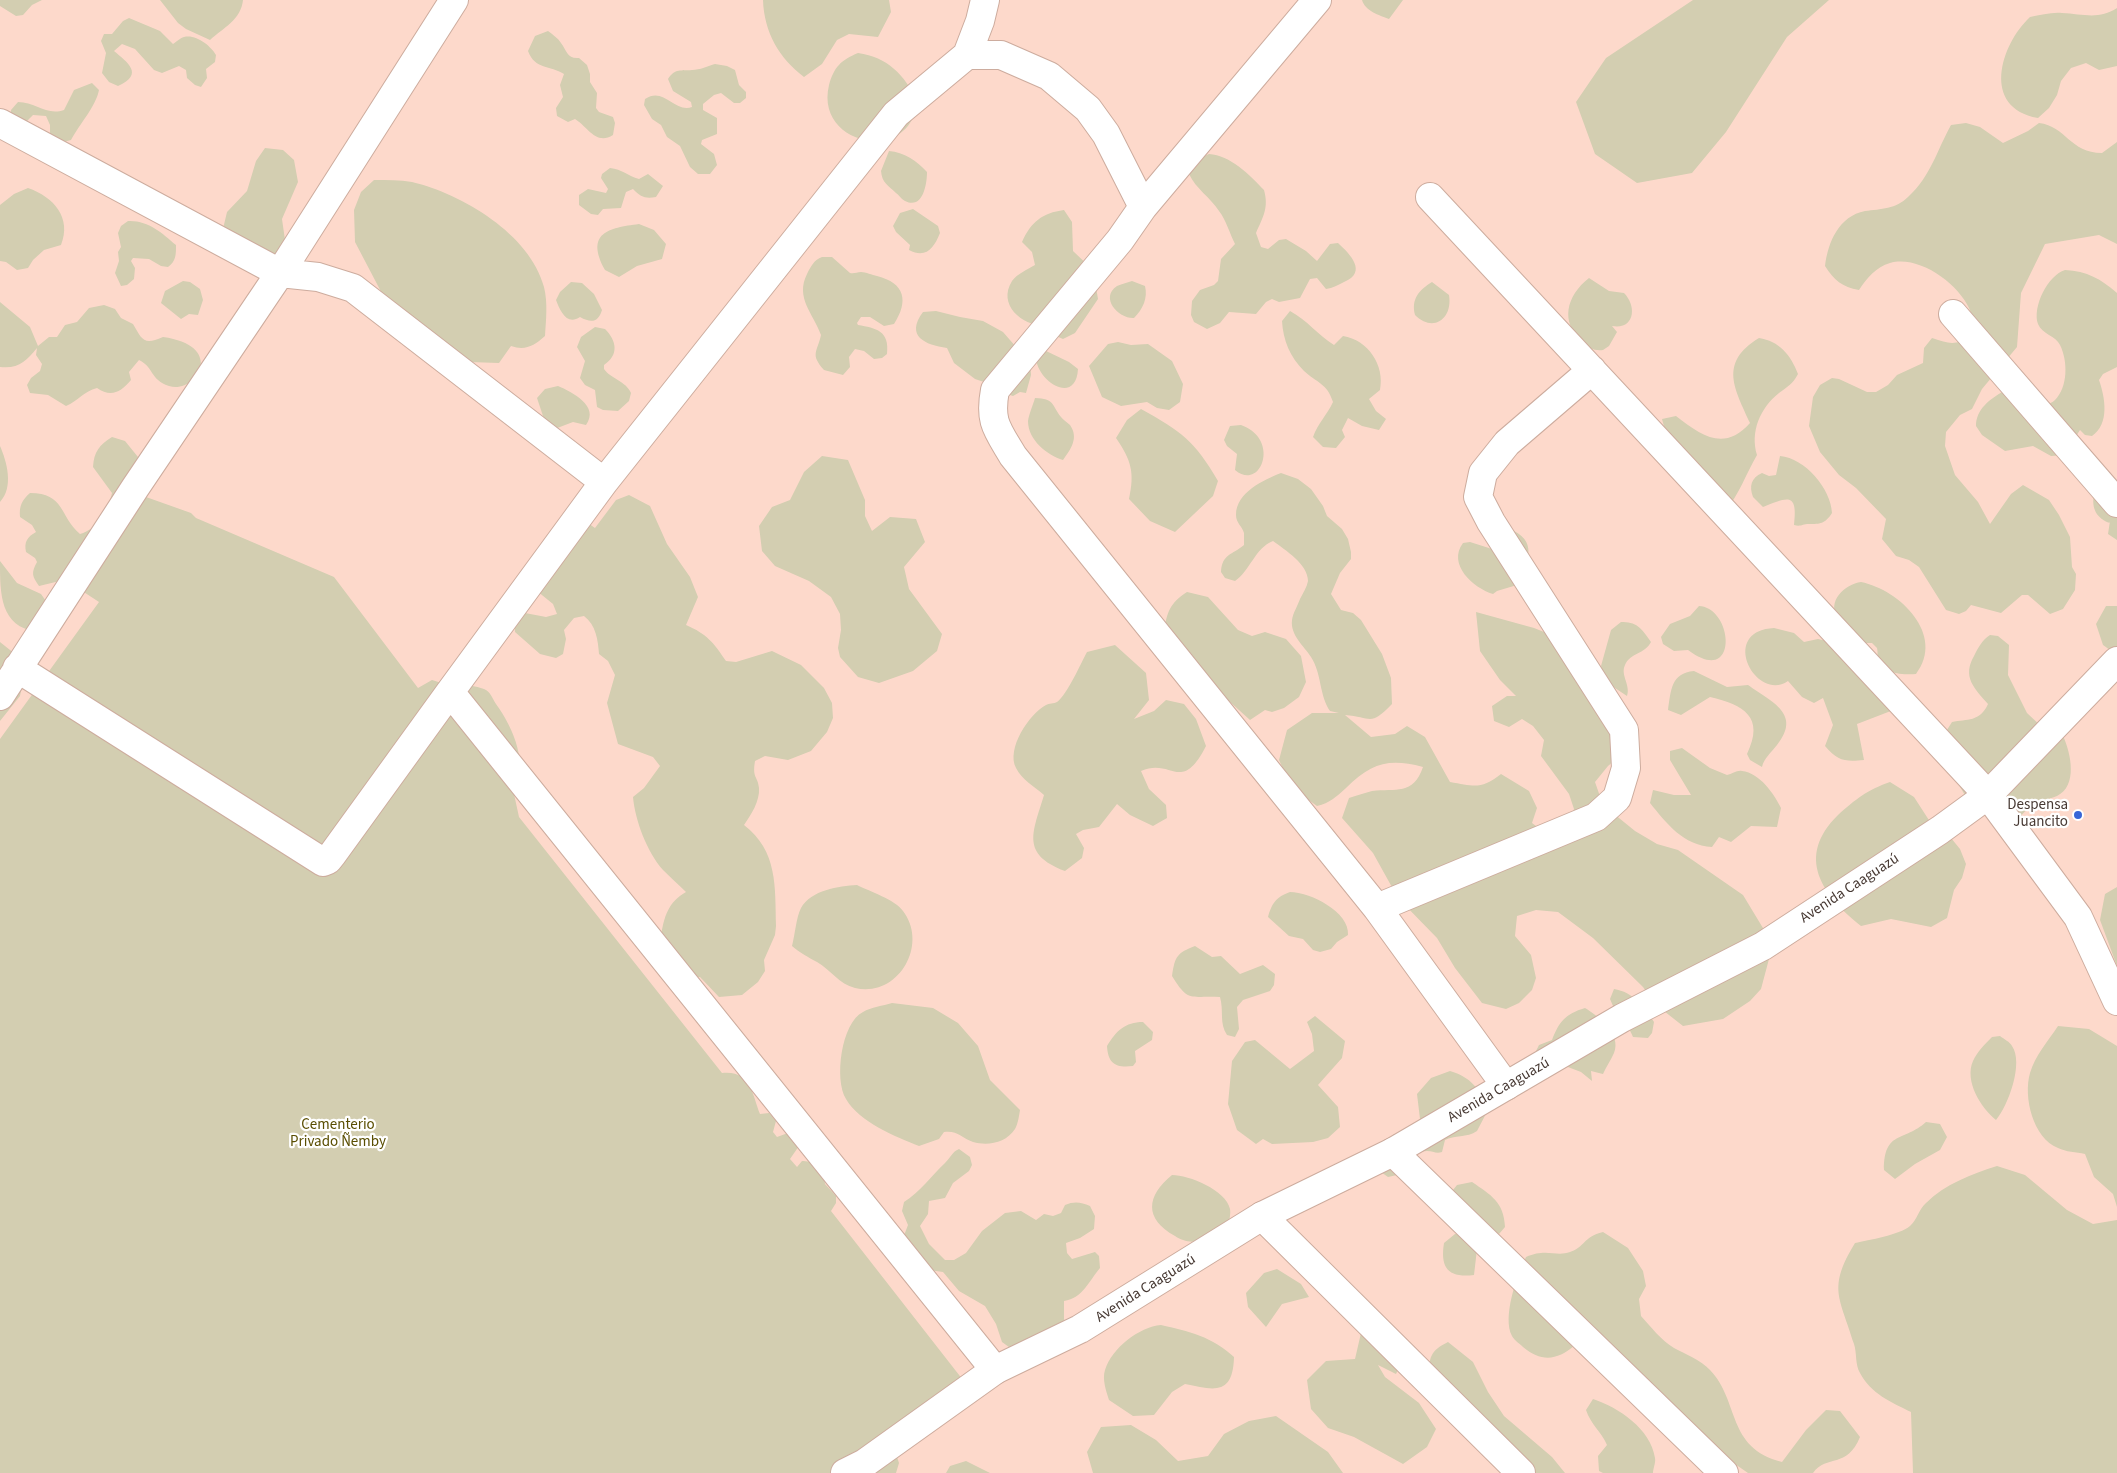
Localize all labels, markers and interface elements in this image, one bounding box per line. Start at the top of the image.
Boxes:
place label: Despensa Juancito [2007,797,2068,832]
marker: Despensa Juancito [2072,809,2084,821]
street label: Avenida Caaguazú [1797,850,1903,928]
street label: Avenida Caaguazú [1445,1055,1553,1127]
park label: Cementerio Privado Ñemby [290,1117,386,1152]
street label: Avenida Caaguazú [1093,1251,1199,1327]

